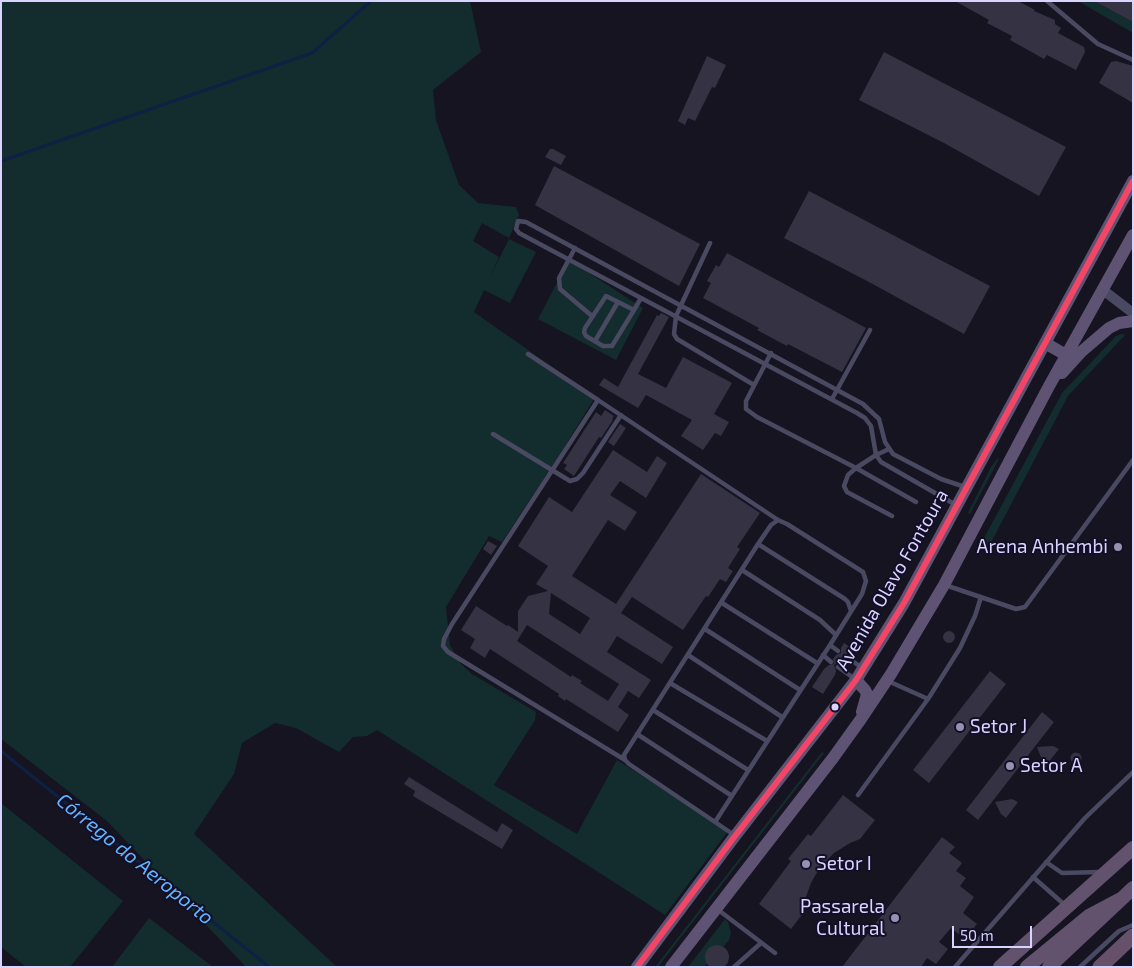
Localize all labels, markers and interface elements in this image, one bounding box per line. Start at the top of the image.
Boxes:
street label: Avenida Olavo Fontoura [831,485,953,675]
place label: Arena Anhembi [977,536,1108,558]
marker: Arena Anhembi [1112,541,1124,553]
unlabelled marker [830,702,840,712]
place label: Setor J [970,716,1027,738]
marker: Setor J [954,721,966,733]
place label: Setor A [1020,755,1083,777]
marker: Setor A [1004,760,1016,772]
water label: Córrego do Aeroporto [52,788,218,930]
place label: Setor I [816,853,872,875]
marker: Setor I [800,858,812,870]
place label: Passarela Cultural [800,896,885,940]
marker: Passarela Cultural [889,912,901,924]
scale bar [954,916,1034,948]
text: 50 m [960,926,994,944]

